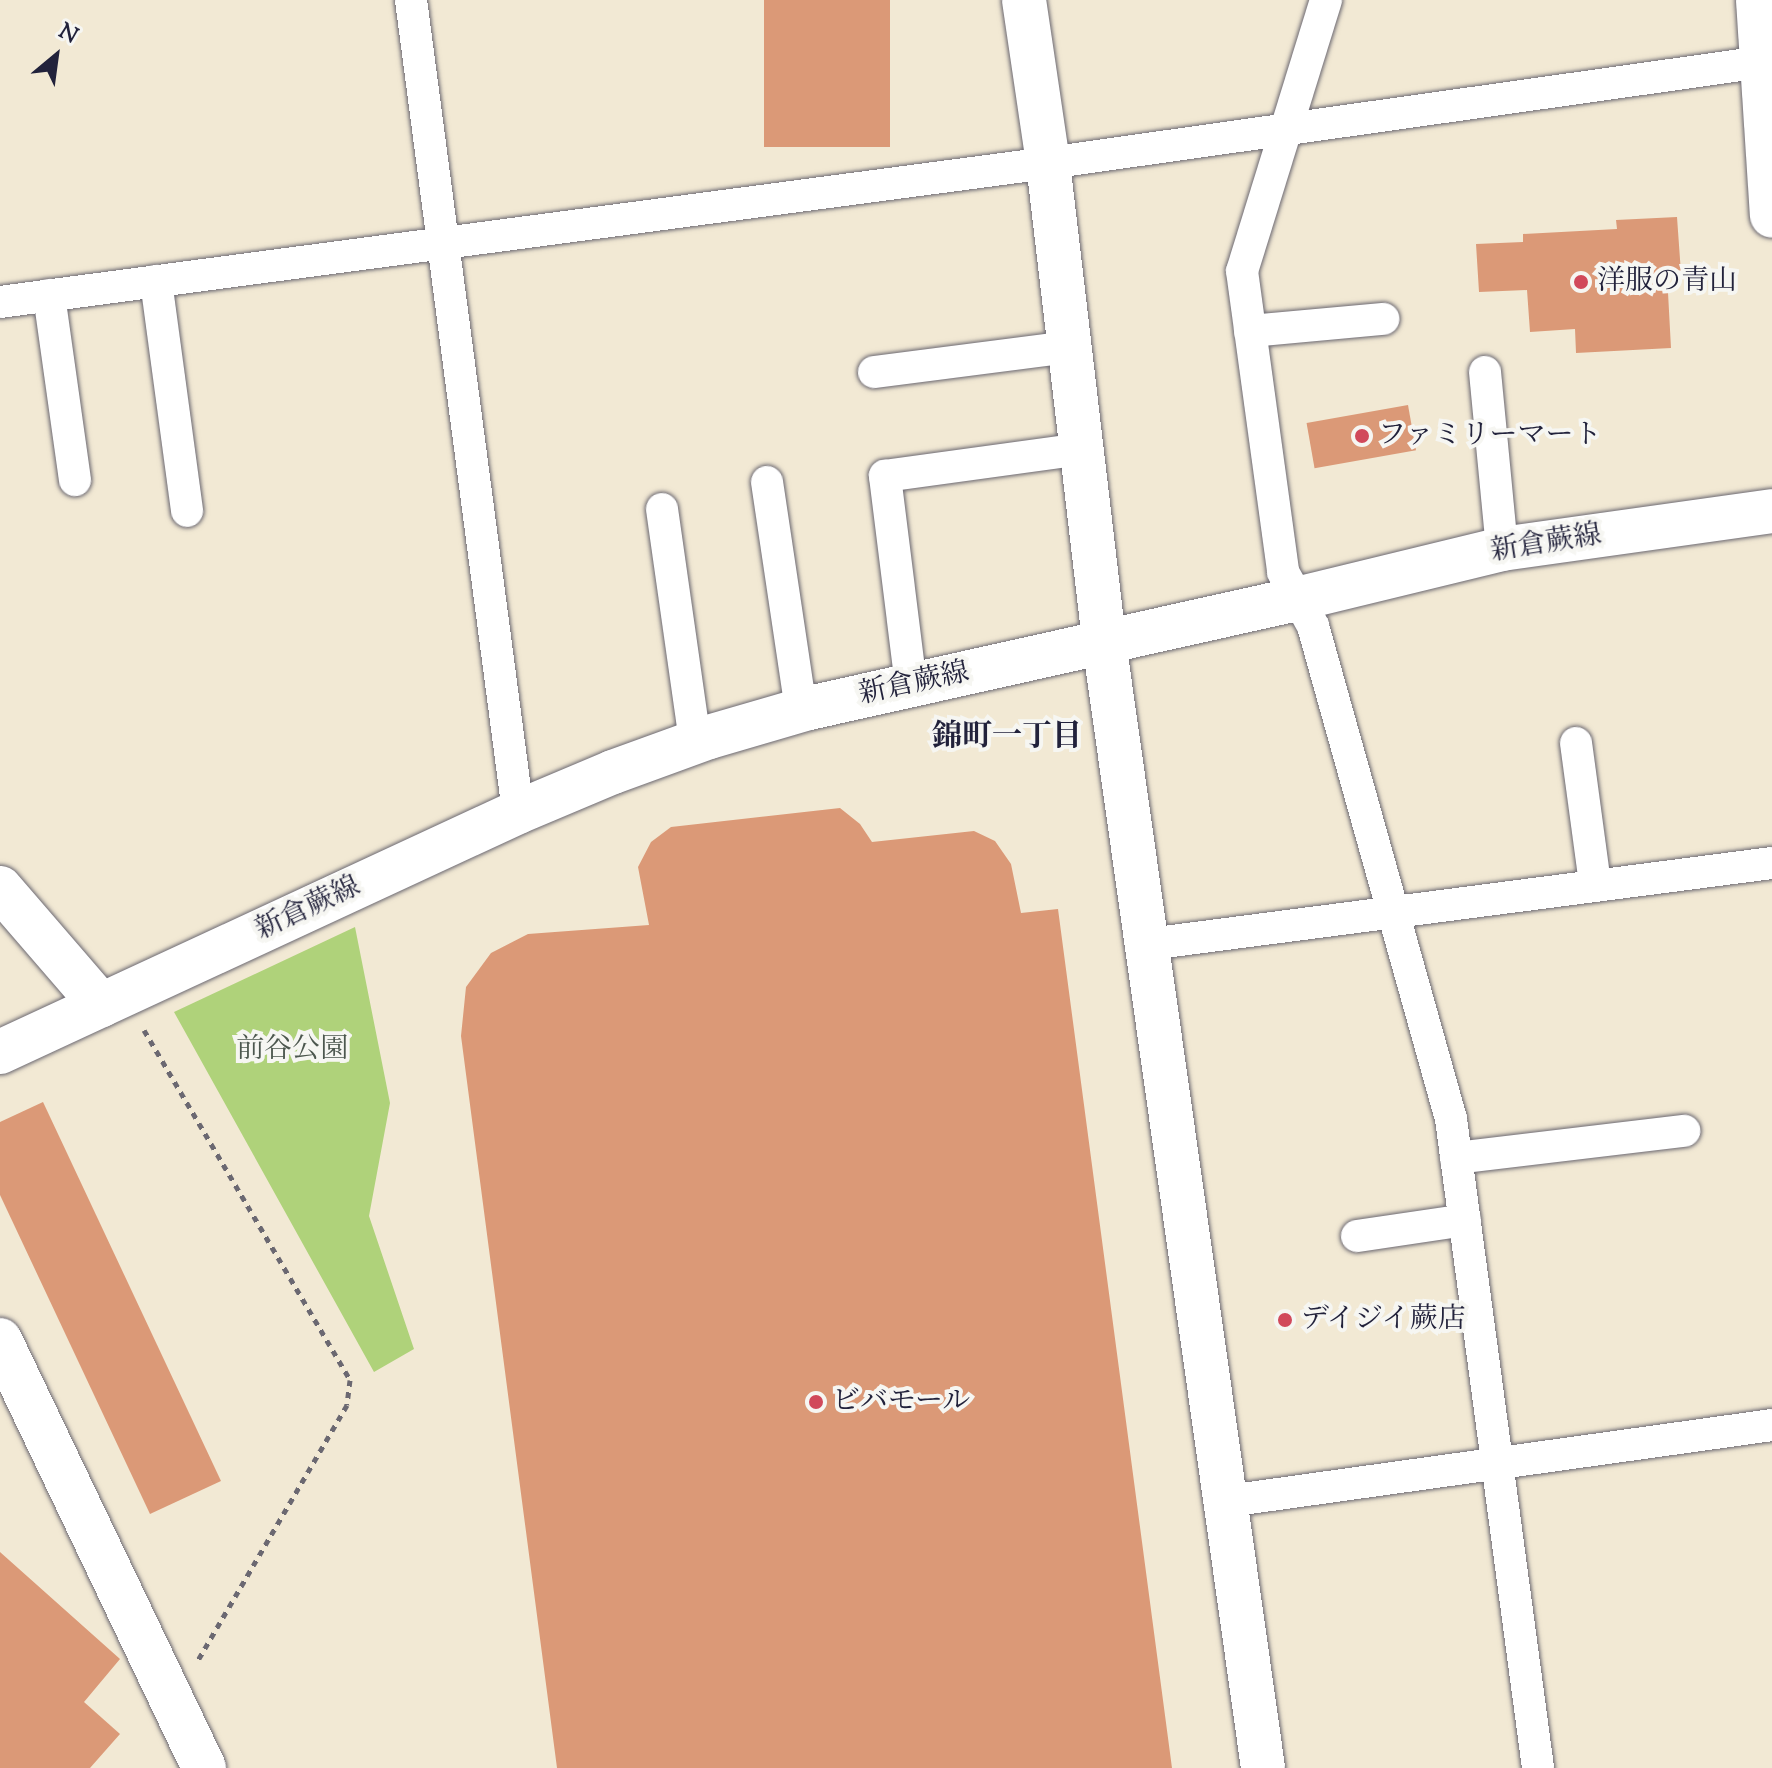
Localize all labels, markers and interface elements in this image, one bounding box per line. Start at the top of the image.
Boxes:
north arrow [16,16,96,96]
text: N [52,17,83,53]
place label: 洋服の青山 [1597,265,1737,299]
marker: 洋服の青山 [1572,273,1590,291]
place label: ファミリーマート [1378,419,1602,453]
marker: ファミリーマート [1353,427,1371,445]
street label: 新倉蕨線 [1488,519,1604,569]
street label: 新倉蕨線 [856,656,972,712]
district label: 錦町一丁目 [932,720,1082,756]
street label: 新倉蕨線 [250,870,366,948]
park label: 前谷公園 [236,1033,348,1067]
place label: デイジイ蕨店 [1301,1303,1469,1337]
marker: デイジイ蕨店 [1276,1311,1294,1329]
place label: ビバモール [832,1385,971,1419]
marker: ビバモール [807,1393,825,1411]

